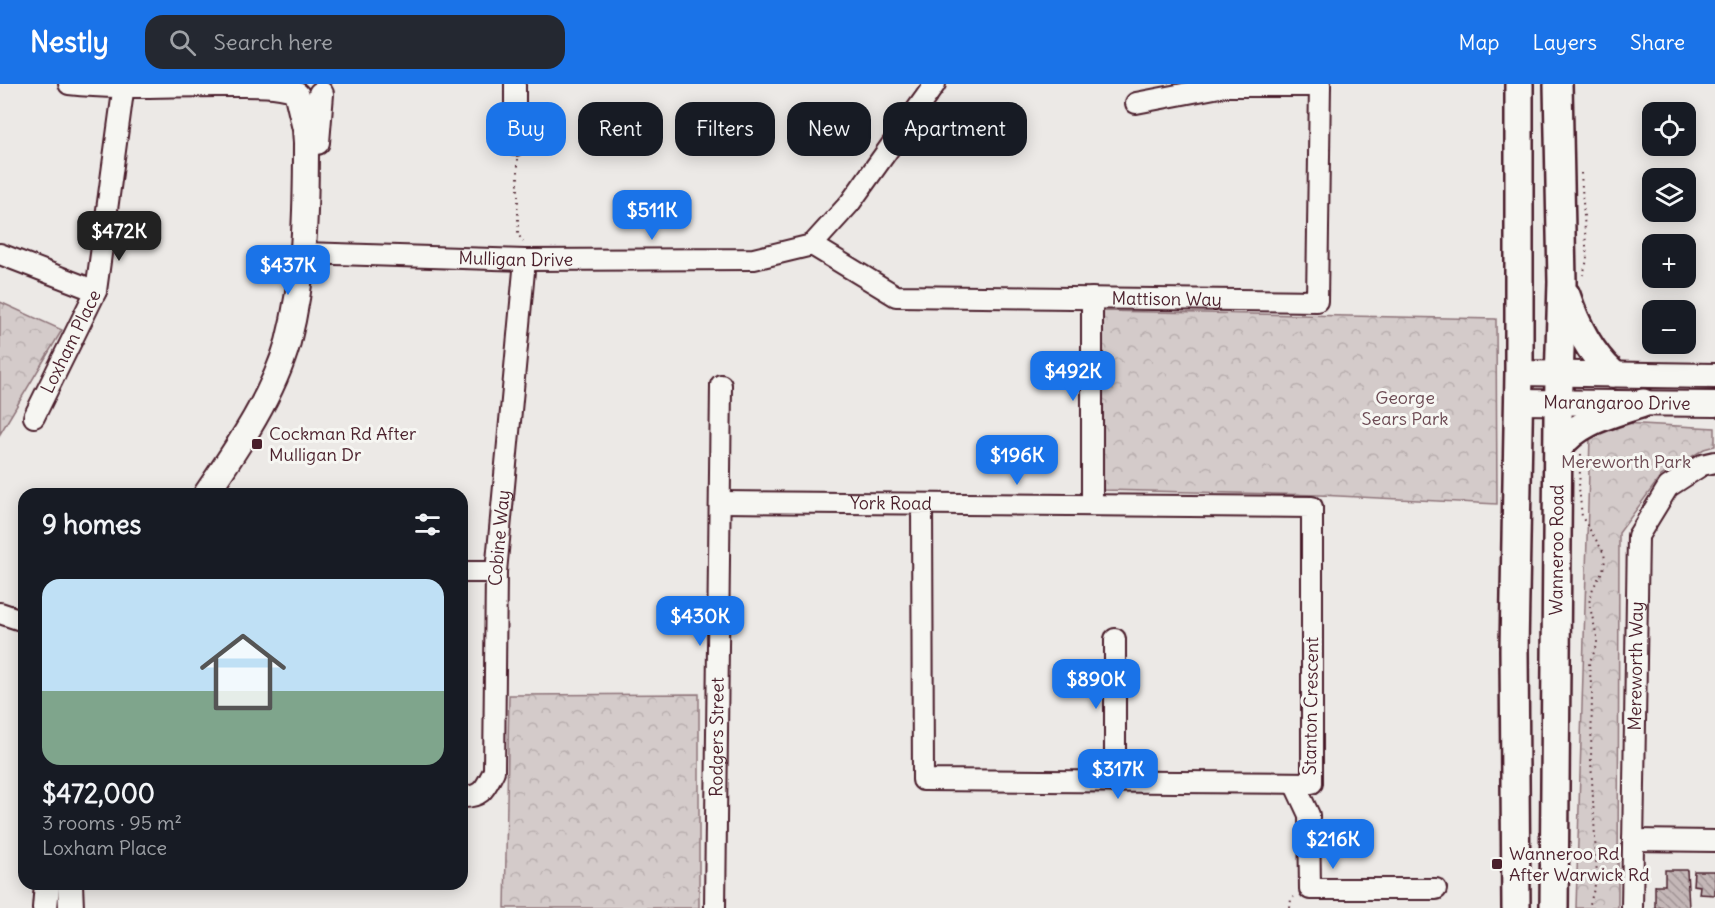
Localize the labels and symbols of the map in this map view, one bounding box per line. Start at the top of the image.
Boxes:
pin: $511K [610,190,694,241]
pin: $472K [77,211,161,262]
pin: $437K [246,245,330,296]
street label: Mulligan Drive [458,246,573,271]
street label: Loxham Place [35,286,106,397]
street label: Mattison Way [1111,287,1222,311]
pin: $492K [1031,351,1115,402]
park label: George Sears Park [1362,386,1449,430]
street label: Marangaroo Drive [1543,390,1691,415]
place label: Cockman Rd After Mulligan Dr [269,422,417,466]
pin: $196K [975,435,1059,486]
marker: Cockman Rd After Mulligan Dr [250,437,264,451]
park label: Mereworth Park [1561,450,1691,473]
street label: Wanneroo Road [1544,484,1568,615]
street label: Cobine Way [484,489,515,586]
street label: York Road [850,491,933,515]
pin: $430K [658,596,742,647]
street label: Mereworth Way [1623,601,1648,731]
street label: Stanton Crescent [1298,637,1323,775]
pin: $890K [1054,659,1138,710]
street label: Rodgers Street [704,677,729,797]
pin: $317K [1076,749,1160,800]
pin: $216K [1291,819,1375,870]
place label: Wanneroo Rd After Warwick Rd [1509,842,1650,886]
marker: Wanneroo Rd After Warwick Rd [1490,857,1504,871]

